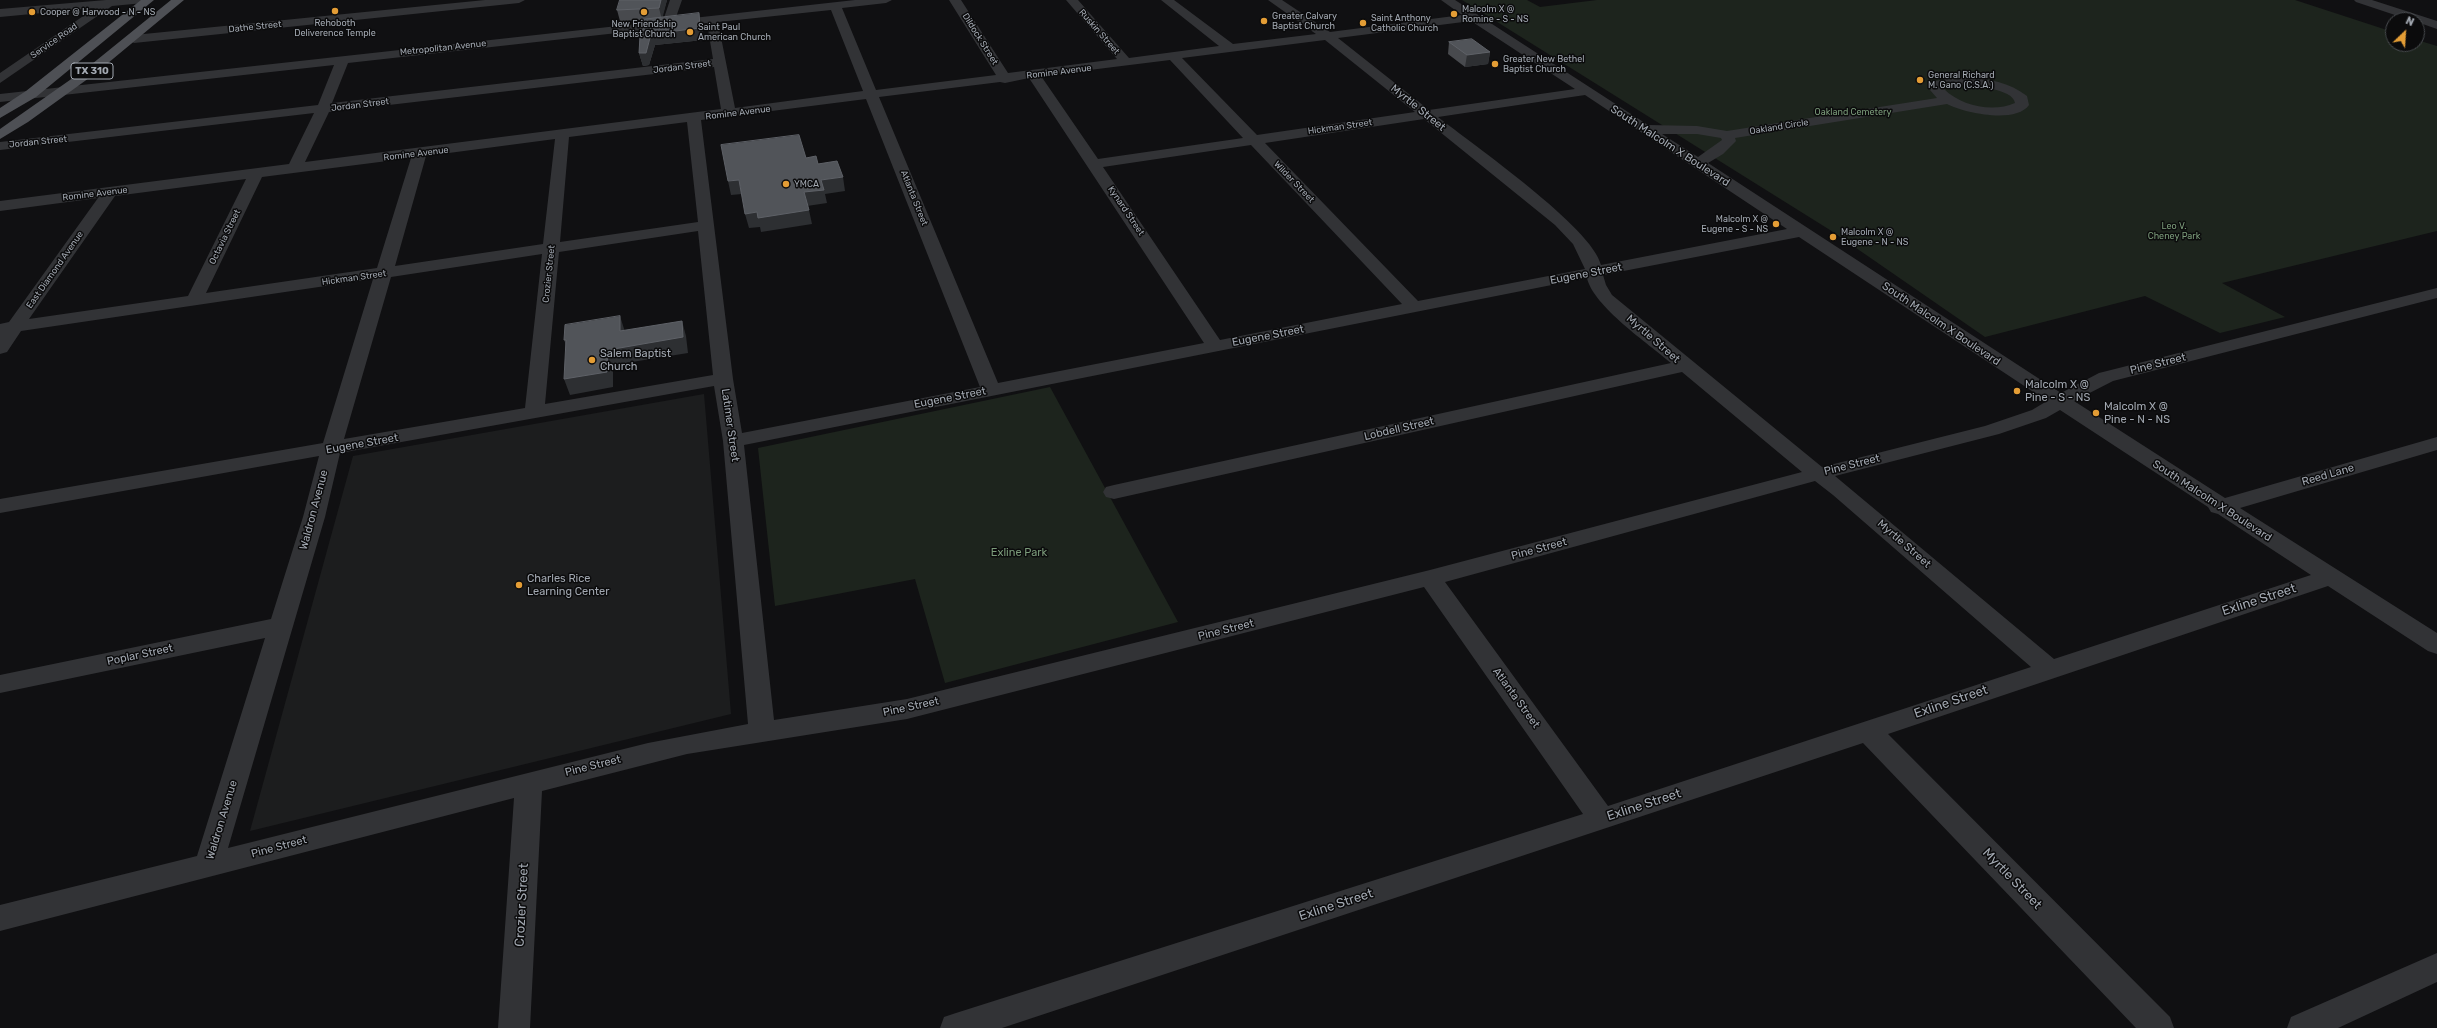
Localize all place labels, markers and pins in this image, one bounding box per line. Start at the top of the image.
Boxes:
place label: Malcolm X @ Romine - S - NS [1462,4,1529,25]
marker: Rehoboth Deliverence Temple [330,6,340,16]
marker: Cooper @ Harwood - N - NS [27,7,37,17]
place label: Cooper @ Harwood - N - NS [40,7,155,17]
marker: New Friendship Baptist Church [639,7,649,17]
marker: Malcolm X @ Romine - S - NS [1449,9,1459,19]
place label: Greater Calvary Baptist Church [1272,11,1337,32]
place label: Saint Anthony Catholic Church [1371,13,1438,34]
marker: Greater Calvary Baptist Church [1259,16,1269,26]
place label: Rehoboth Deliverence Temple [294,18,376,39]
marker: Saint Anthony Catholic Church [1358,18,1368,28]
place label: New Friendship Baptist Church [612,19,676,40]
place label: Saint Paul American Church [698,22,771,43]
marker: Saint Paul American Church [685,27,695,37]
place label: Greater New Bethel Baptist Church [1503,54,1584,75]
marker: Greater New Bethel Baptist Church [1490,59,1500,69]
place label: General Richard M. Gano (C.S.A.) [1928,70,1995,91]
marker: General Richard M. Gano (C.S.A.) [1915,75,1925,85]
marker: YMCA [781,179,791,189]
place label: YMCA [794,179,819,189]
place label: Malcolm X @ Eugene - S - NS [1701,214,1768,235]
marker: Malcolm X @ Eugene - S - NS [1771,219,1781,229]
place label: Malcolm X @ Eugene - N - NS [1841,227,1908,248]
marker: Malcolm X @ Eugene - N - NS [1828,232,1838,242]
place label: Salem Baptist Church [600,347,671,373]
marker: Salem Baptist Church [587,355,597,365]
place label: Malcolm X @ Pine - S - NS [2025,378,2090,404]
marker: Malcolm X @ Pine - S - NS [2012,386,2022,396]
place label: Malcolm X @ Pine - N - NS [2104,400,2170,426]
marker: Malcolm X @ Pine - N - NS [2091,408,2101,418]
place label: Charles Rice Learning Center [527,572,609,598]
marker: Charles Rice Learning Center [514,580,524,590]

